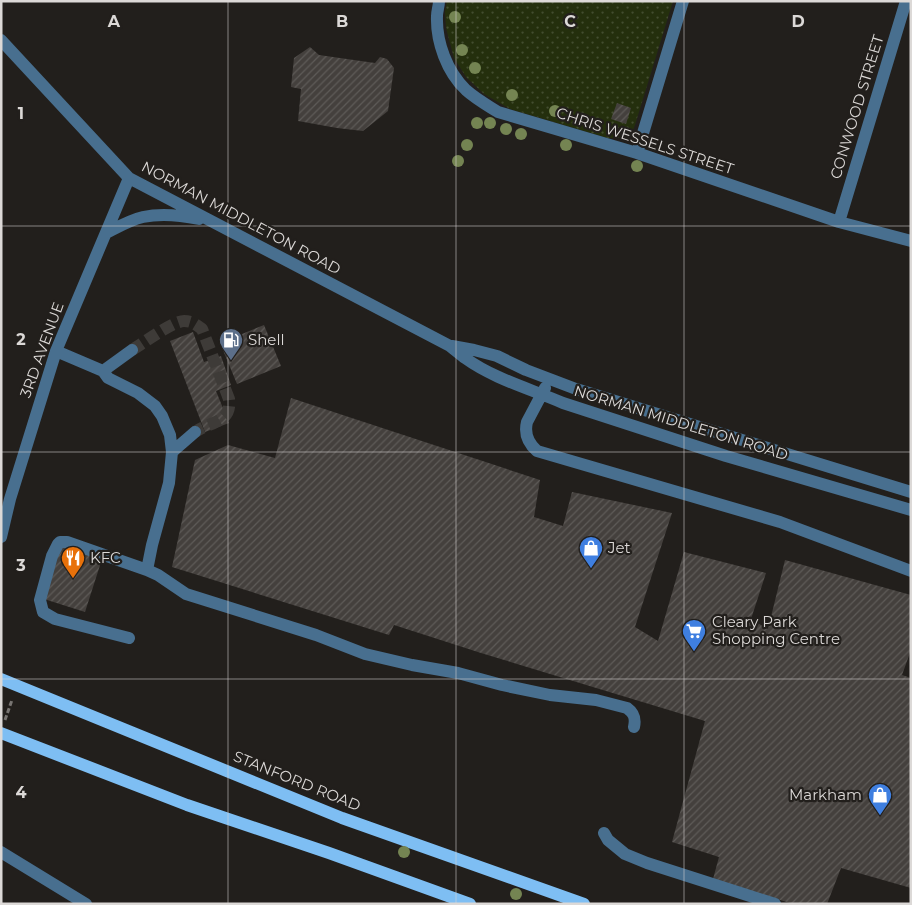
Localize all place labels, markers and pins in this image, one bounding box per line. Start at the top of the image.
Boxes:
fuel station icon: Shell [218,327,244,361]
place label: Shell [248,330,285,349]
shop icon: Jet [578,535,604,569]
place label: Jet [607,538,631,557]
restaurant icon: KFC [60,545,86,579]
place label: KFC [90,548,121,567]
place label: Cleary Park Shopping Centre [712,612,840,648]
supermarket icon: Cleary Park Shopping Centre [681,618,707,652]
shop icon: Markham [867,782,893,816]
place label: Markham [789,785,862,804]

